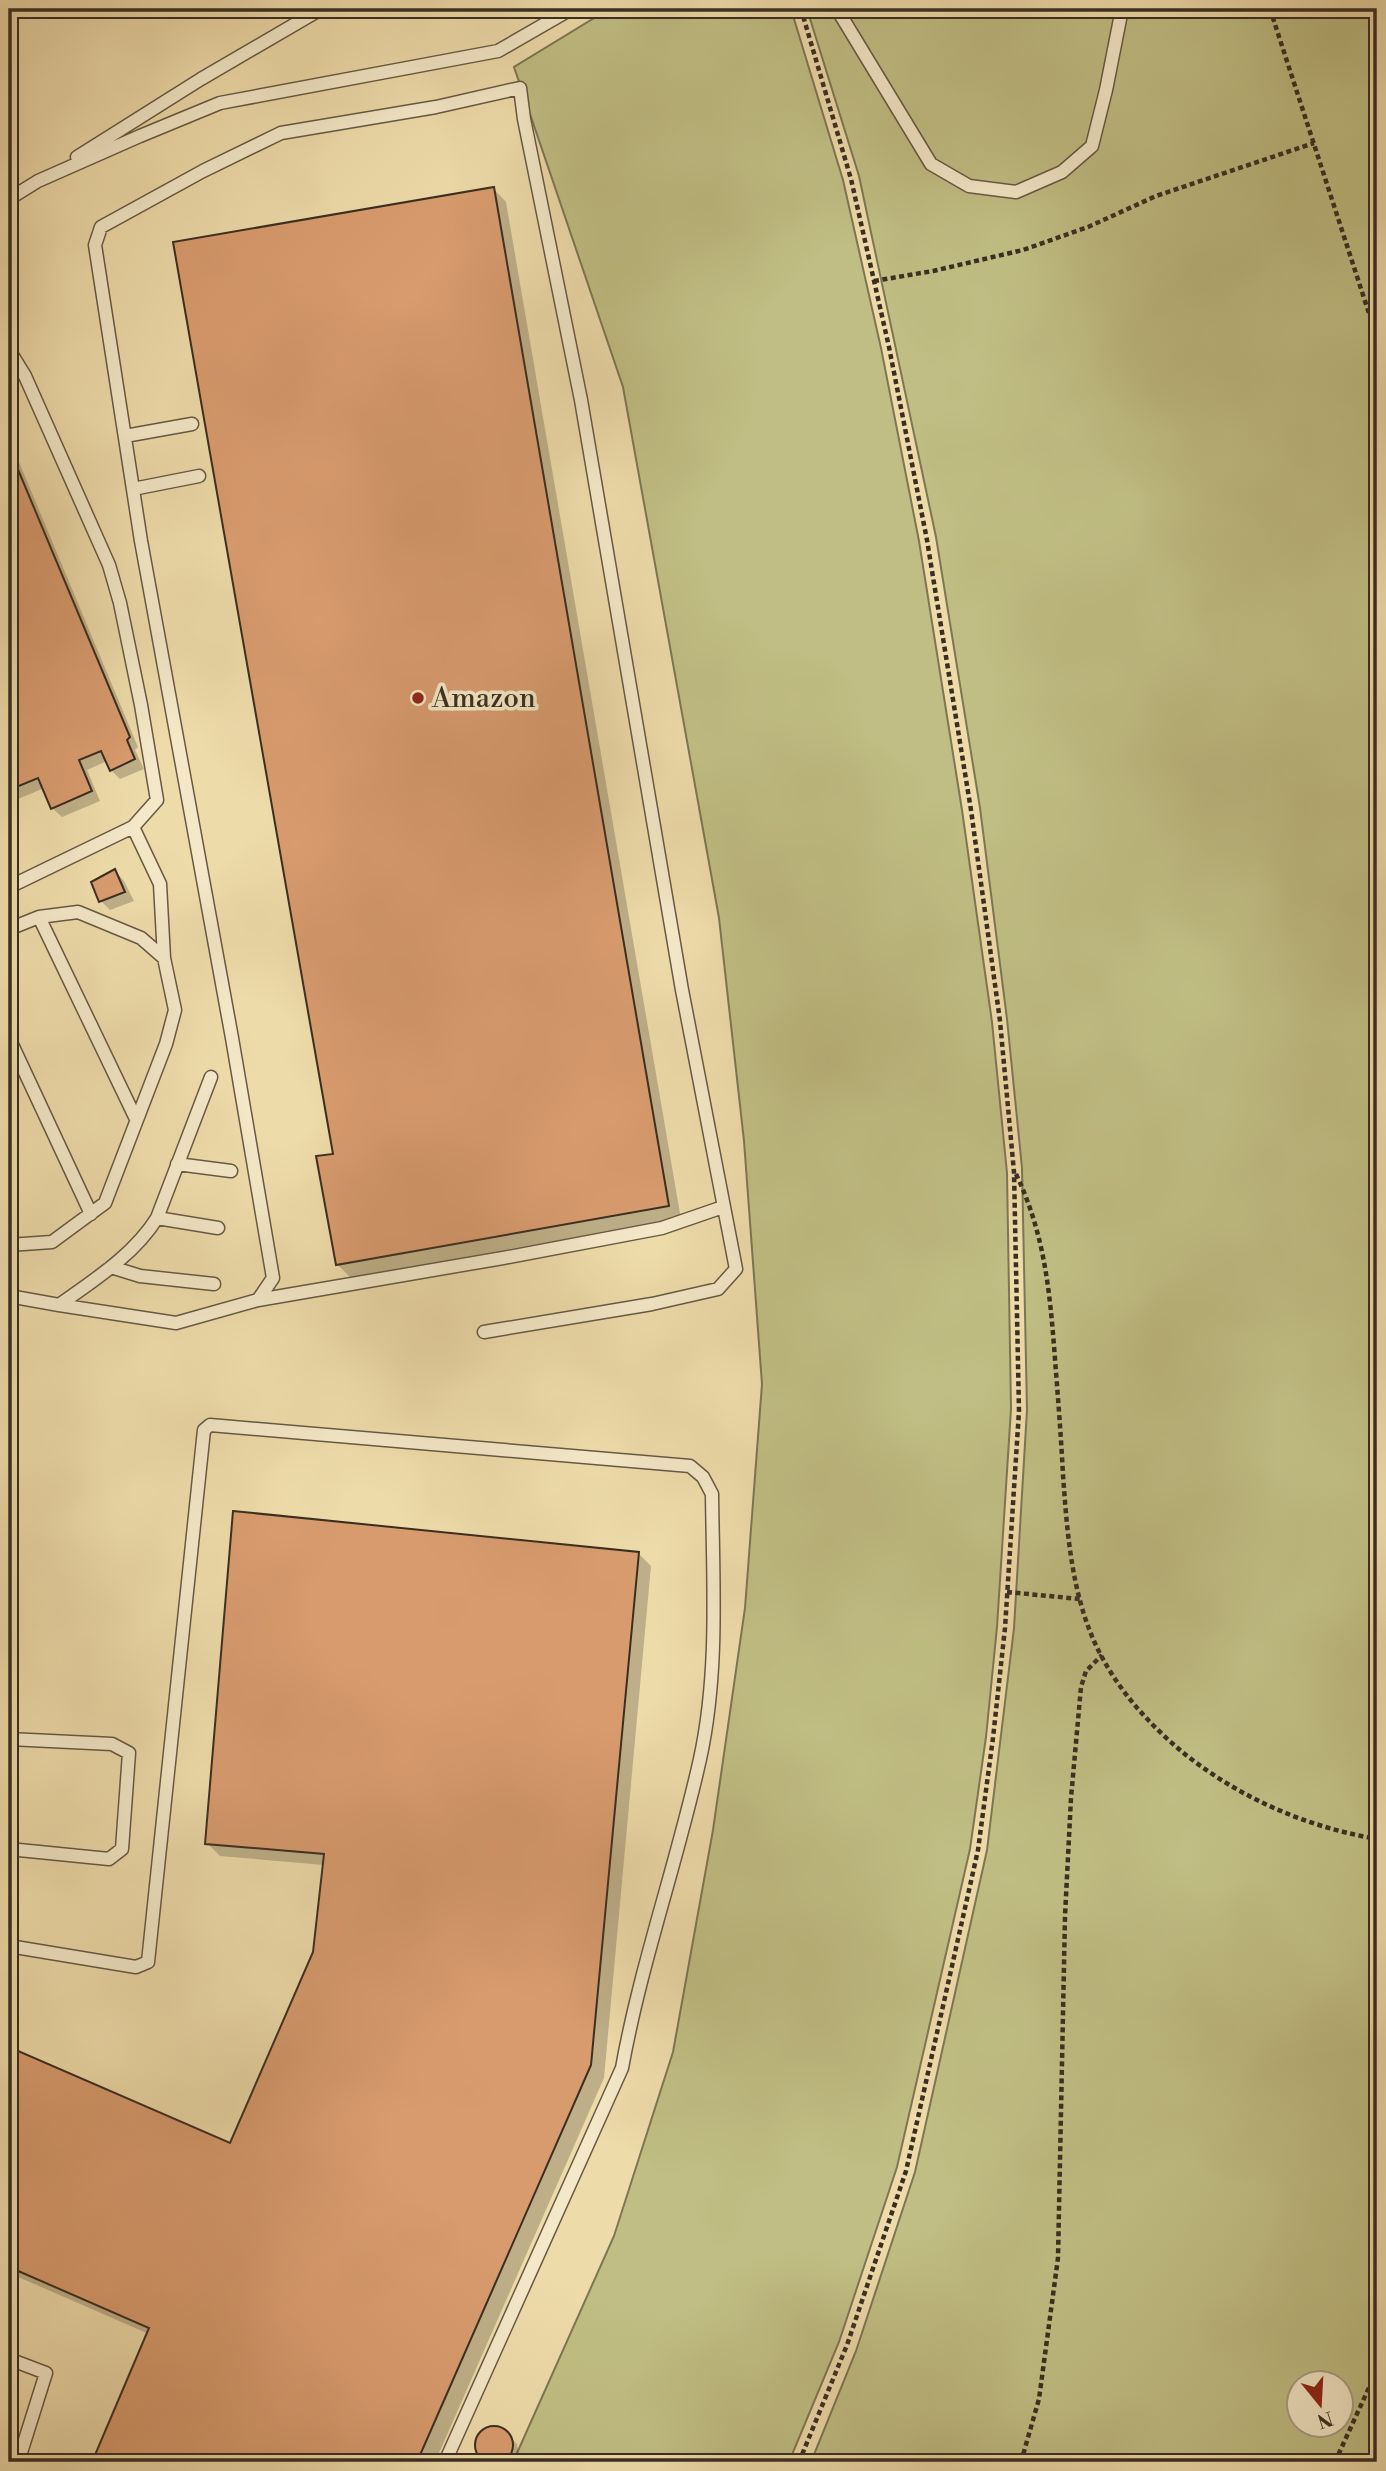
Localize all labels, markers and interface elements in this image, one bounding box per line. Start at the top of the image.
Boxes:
place label: Amazon [431,681,536,716]
marker: Amazon [410,690,426,706]
north arrow [1284,2370,1354,2440]
text: N [1314,2405,1336,2433]

